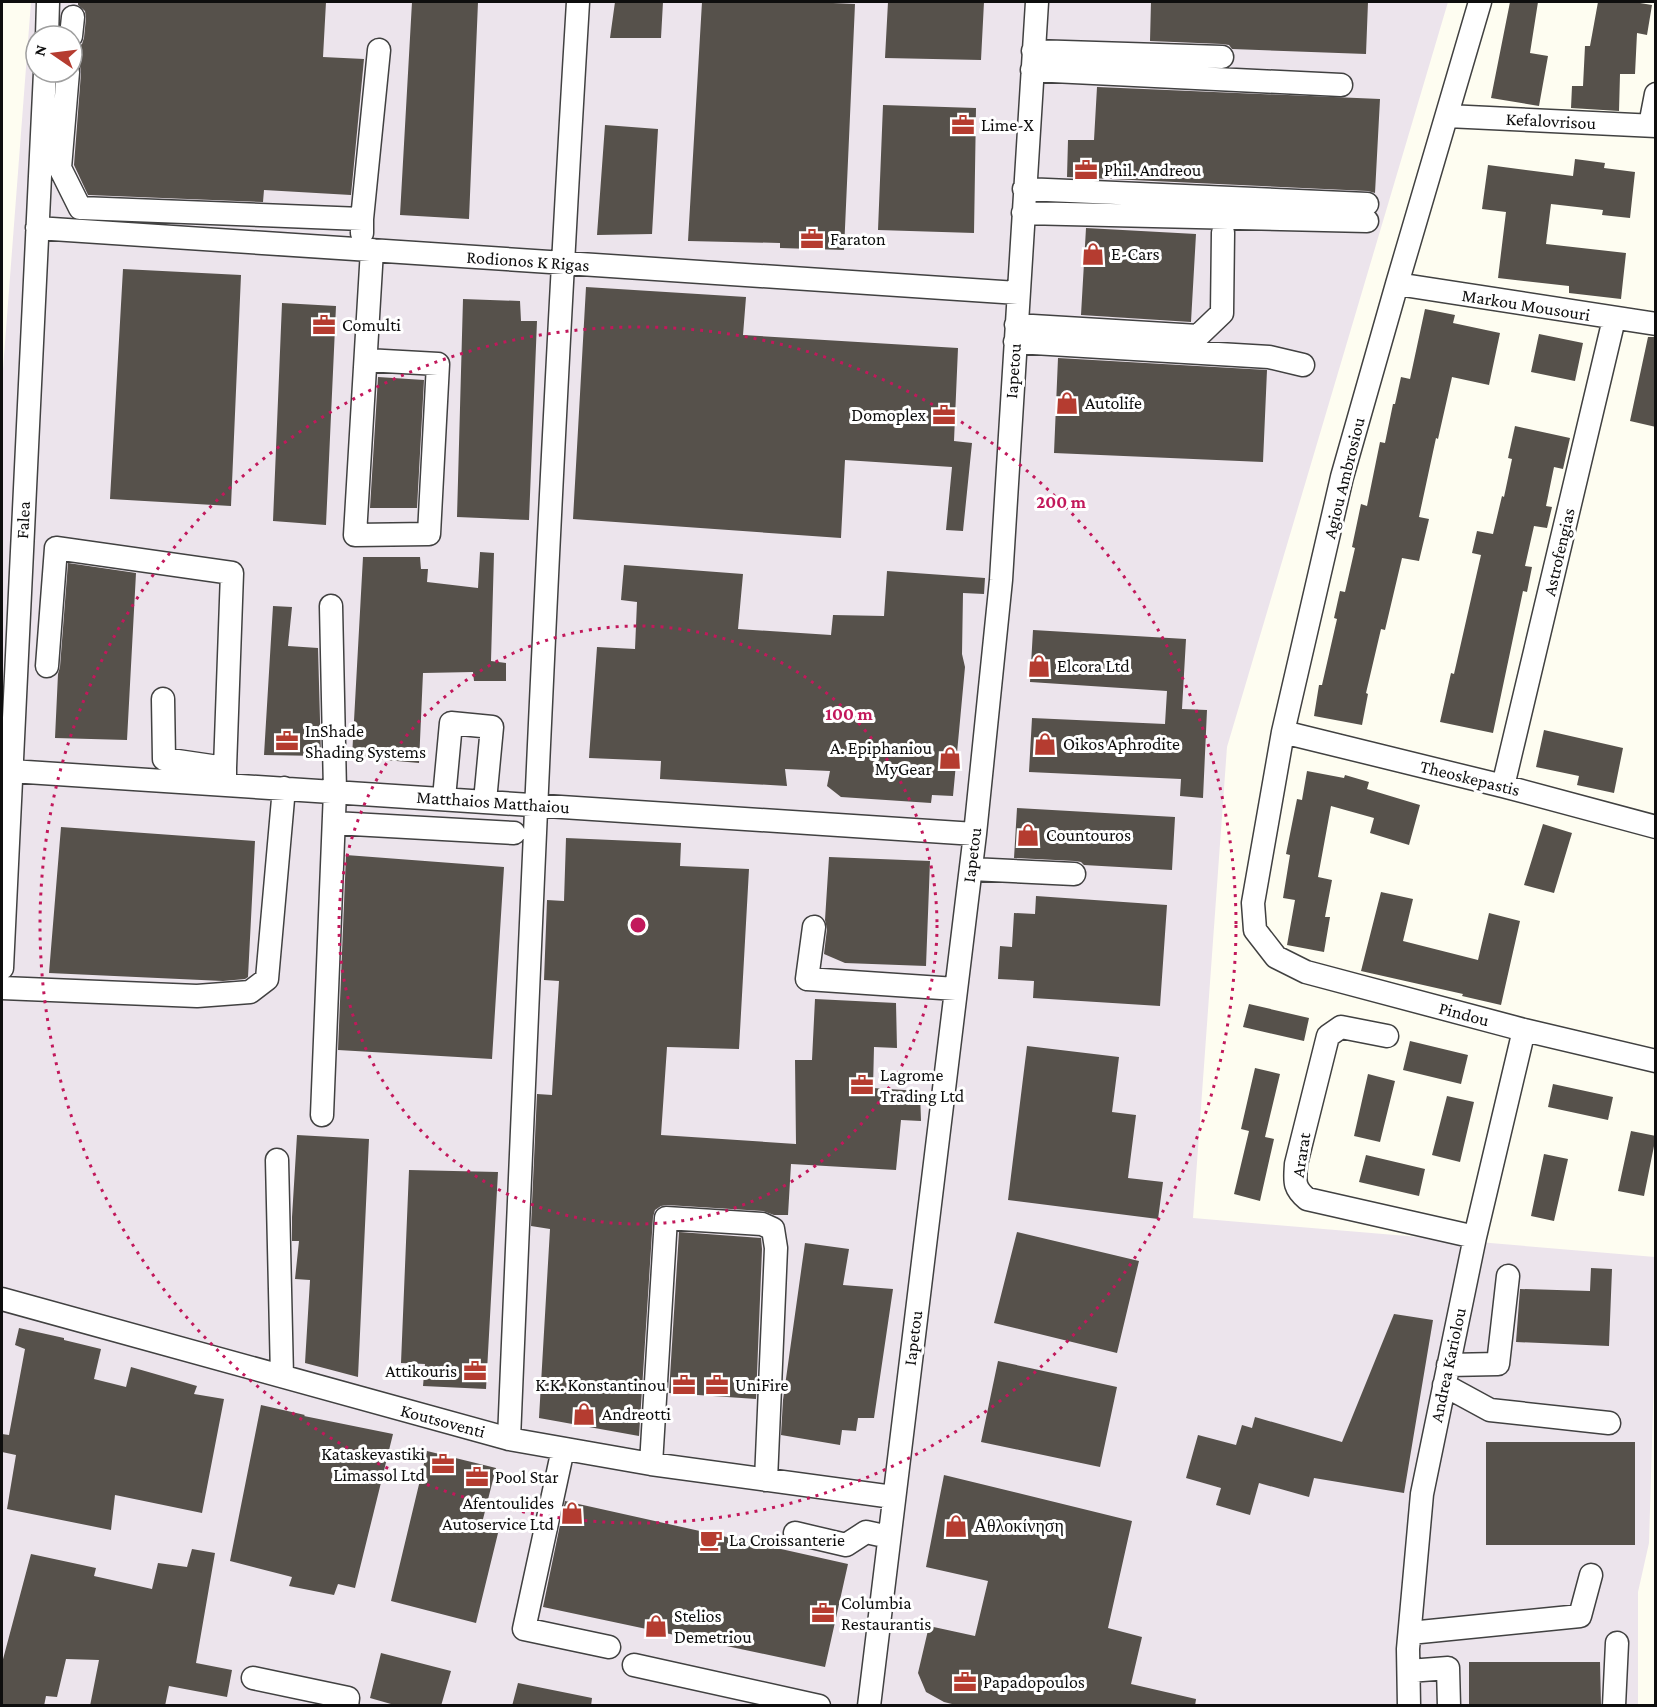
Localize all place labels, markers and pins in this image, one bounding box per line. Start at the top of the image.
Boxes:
office icon: Lime-X [950,112,976,138]
place label: Lime-X [981,115,1034,135]
office icon: Phil. Andreou [1073,157,1099,183]
place label: Phil. Andreou [1104,160,1202,180]
office icon: Faraton [799,226,825,252]
place label: Faraton [830,229,886,249]
shop icon: E-Cars [1080,241,1106,267]
place label: E-Cars [1111,244,1160,264]
office icon: Comulti [311,312,337,338]
place label: Comulti [342,315,401,335]
shop icon: Autolife [1054,390,1080,416]
place label: Autolife [1085,393,1142,413]
office icon: Domoplex [931,402,957,428]
place label: Domoplex [851,405,927,425]
shop icon: Elcora Ltd [1026,653,1052,679]
place label: Elcora Ltd [1057,656,1130,676]
place label: InShade Shading Systems [305,721,426,762]
office icon: InShade Shading Systems [274,728,300,754]
shop icon: Oikos Aphrodite [1032,731,1058,757]
place label: Oikos Aphrodite [1063,734,1180,754]
place label: A. Epiphaniou MyGear [830,738,933,779]
shop icon: A. Epiphaniou MyGear [937,745,963,771]
shop icon: Countouros [1015,822,1041,848]
place label: Countouros [1046,825,1131,845]
centre of rings [628,915,648,935]
place label: Lagrome Trading Ltd [880,1065,965,1106]
office icon: Lagrome Trading Ltd [849,1072,875,1098]
office icon: Attikouris [462,1358,488,1384]
place label: Attikouris [385,1361,457,1381]
office icon: K.K. Konstantinou [671,1372,697,1398]
office icon: UniFire [704,1372,730,1398]
place label: K.K. Konstantinou [535,1375,666,1395]
place label: UniFire [735,1375,789,1395]
shop icon: Andreotti [571,1401,597,1427]
place label: Andreotti [602,1404,671,1424]
place label: Kataskevastiki Limassol Ltd [321,1444,426,1485]
office icon: Kataskevastiki Limassol Ltd [430,1451,456,1477]
office icon: Pool Star [464,1464,490,1490]
place label: Pool Star [495,1467,559,1487]
place label: Afentoulides Autoservice Ltd [442,1493,555,1534]
shop icon: Afentoulides Autoservice Ltd [559,1500,585,1526]
shop icon: Αθλοκίνηση [943,1513,969,1539]
place label: Αθλοκίνηση [974,1516,1064,1536]
cafe icon: La Croissanterie [698,1527,724,1553]
place label: La Croissanterie [729,1530,845,1550]
place label: Columbia Restaurantis [841,1593,931,1634]
office icon: Columbia Restaurantis [810,1600,836,1626]
place label: Stelios Demetriou [674,1606,752,1647]
shop icon: Stelios Demetriou [643,1613,669,1639]
office icon: Papadopoulos [952,1669,978,1695]
place label: Papadopoulos [983,1672,1085,1692]

